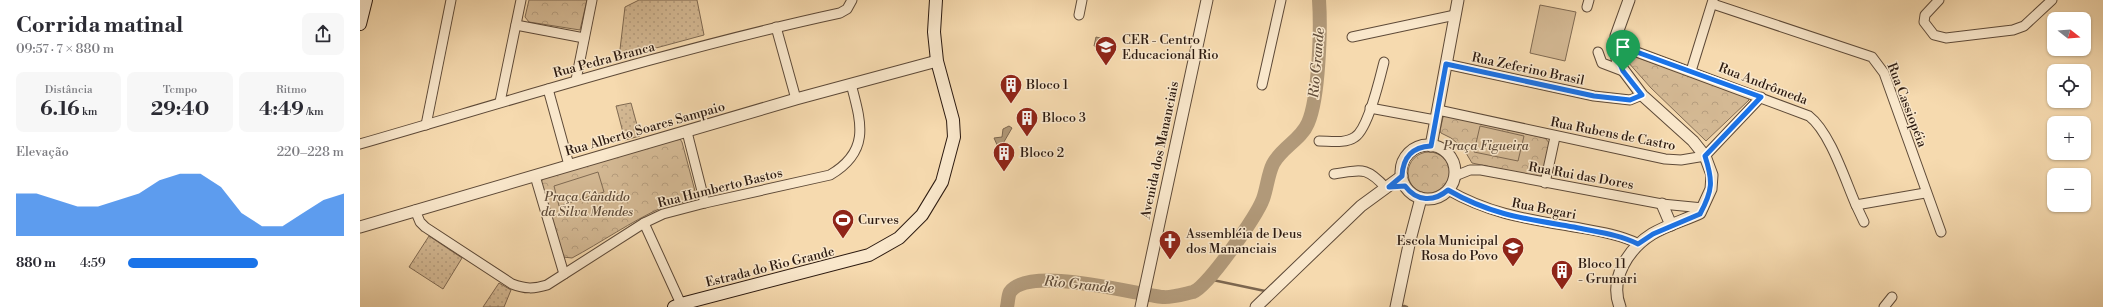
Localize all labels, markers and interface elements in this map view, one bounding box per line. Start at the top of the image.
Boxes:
text: Corrida matinal [16,12,183,39]
north arrow [2047,12,2091,56]
map controls [2047,12,2091,212]
button: share [302,13,344,55]
water label: Rio Grande [1305,27,1329,100]
pin [1606,30,1640,71]
place label: CER - Centro Educacional Rio [1122,32,1219,63]
school or university icon: CER - Centro Educacional Rio [1093,34,1119,67]
icon: arrive [1612,36,1634,58]
street label: Rua Pedra Branca [551,39,657,81]
text: 09:57 · 7 × 880 m [16,41,114,57]
street label: Rua Zeferino Brasil [1470,49,1586,89]
street label: Rua Andrômeda [1716,60,1810,109]
street label: Rua Cassiopéia [1884,61,1931,150]
button: locate [2047,64,2091,108]
building icon: Bloco 1 [998,72,1024,105]
place label: Bloco 1 [1025,77,1069,93]
street label: Avenida dos Mananciais [1137,79,1182,221]
text: Distância [45,83,93,97]
text: Tempo [163,83,197,97]
text: Ritmo [276,83,307,97]
text: 6.16 [40,97,80,122]
text: 29:40 [151,97,209,122]
text: 4:49 [259,97,304,122]
street label: Rua Alberto Soares Sampaio [563,98,727,160]
text: km [80,105,97,119]
text: /km [304,105,324,119]
building icon: Bloco 3 [1014,105,1040,138]
place label: Bloco 3 [1041,110,1086,126]
street label: Rua Rubens de Castro [1549,114,1677,154]
button: + [2047,116,2091,160]
park label: Praça Figueira [1442,138,1529,154]
building icon: Bloco 2 [991,140,1017,173]
text: Elevação [16,144,69,160]
text: 220–228 m [277,144,344,160]
place label: Bloco 2 [1019,145,1064,161]
street label: Rua Rui das Dores [1527,159,1635,193]
street label: Rua Humberto Bastos [656,165,784,211]
button: − [2047,168,2091,212]
park label: Praça Cândido da Silva Mendes [541,189,633,220]
street label: Rua Bogari [1510,195,1578,223]
sports icon: Curves [830,207,856,240]
place label: Curves [858,212,899,228]
place label: Assembléia de Deus dos Mananciais [1185,226,1302,257]
church icon: Assembléia de Deus dos Mananciais [1157,228,1183,261]
place label: Escola Municipal Rosa do Povo [1397,233,1498,264]
school or university icon: Escola Municipal Rosa do Povo [1500,235,1526,268]
street label: Estrada do Rio Grande [704,243,836,291]
text: 880 m [16,255,56,271]
text: 4:59 [80,255,106,271]
place label: Bloco 11 - Grumari [1577,256,1637,287]
building icon: Bloco 11 - Grumari [1549,258,1575,291]
water label: Rio Grande [1042,272,1115,298]

